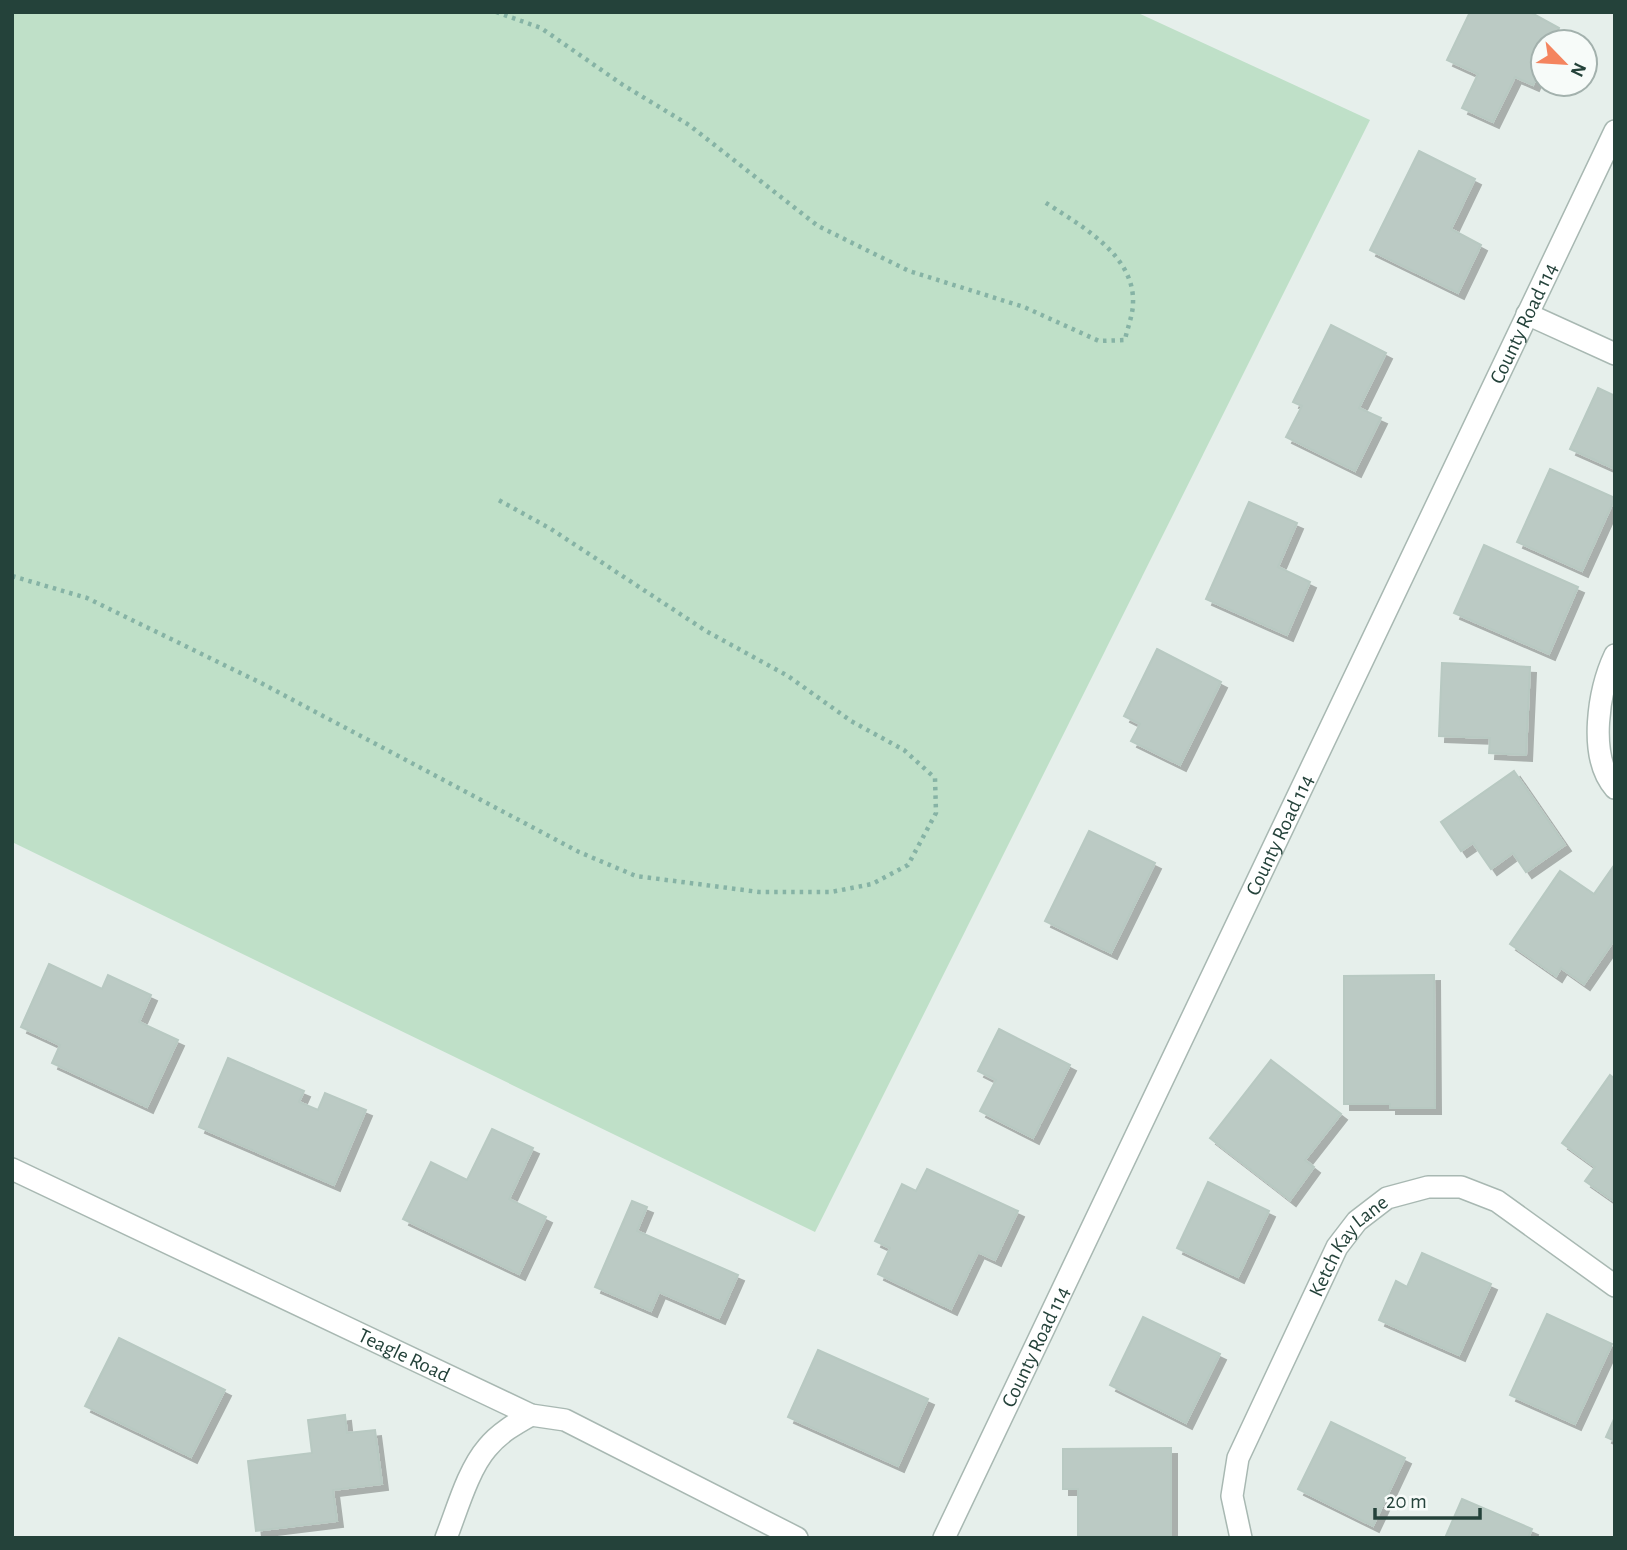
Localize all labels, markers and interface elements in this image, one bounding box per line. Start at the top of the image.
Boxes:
north arrow [1529,28,1599,98]
text: N [1567,60,1589,80]
street label: County Road 114 [1486,259,1561,387]
street label: County Road 114 [1242,771,1317,899]
street label: Ketch Kay Lane [1305,1191,1392,1300]
street label: County Road 114 [998,1283,1073,1410]
street label: Teagle Road [355,1324,453,1386]
scale bar [1375,1476,1480,1520]
text: 20 m [1386,1491,1427,1512]

